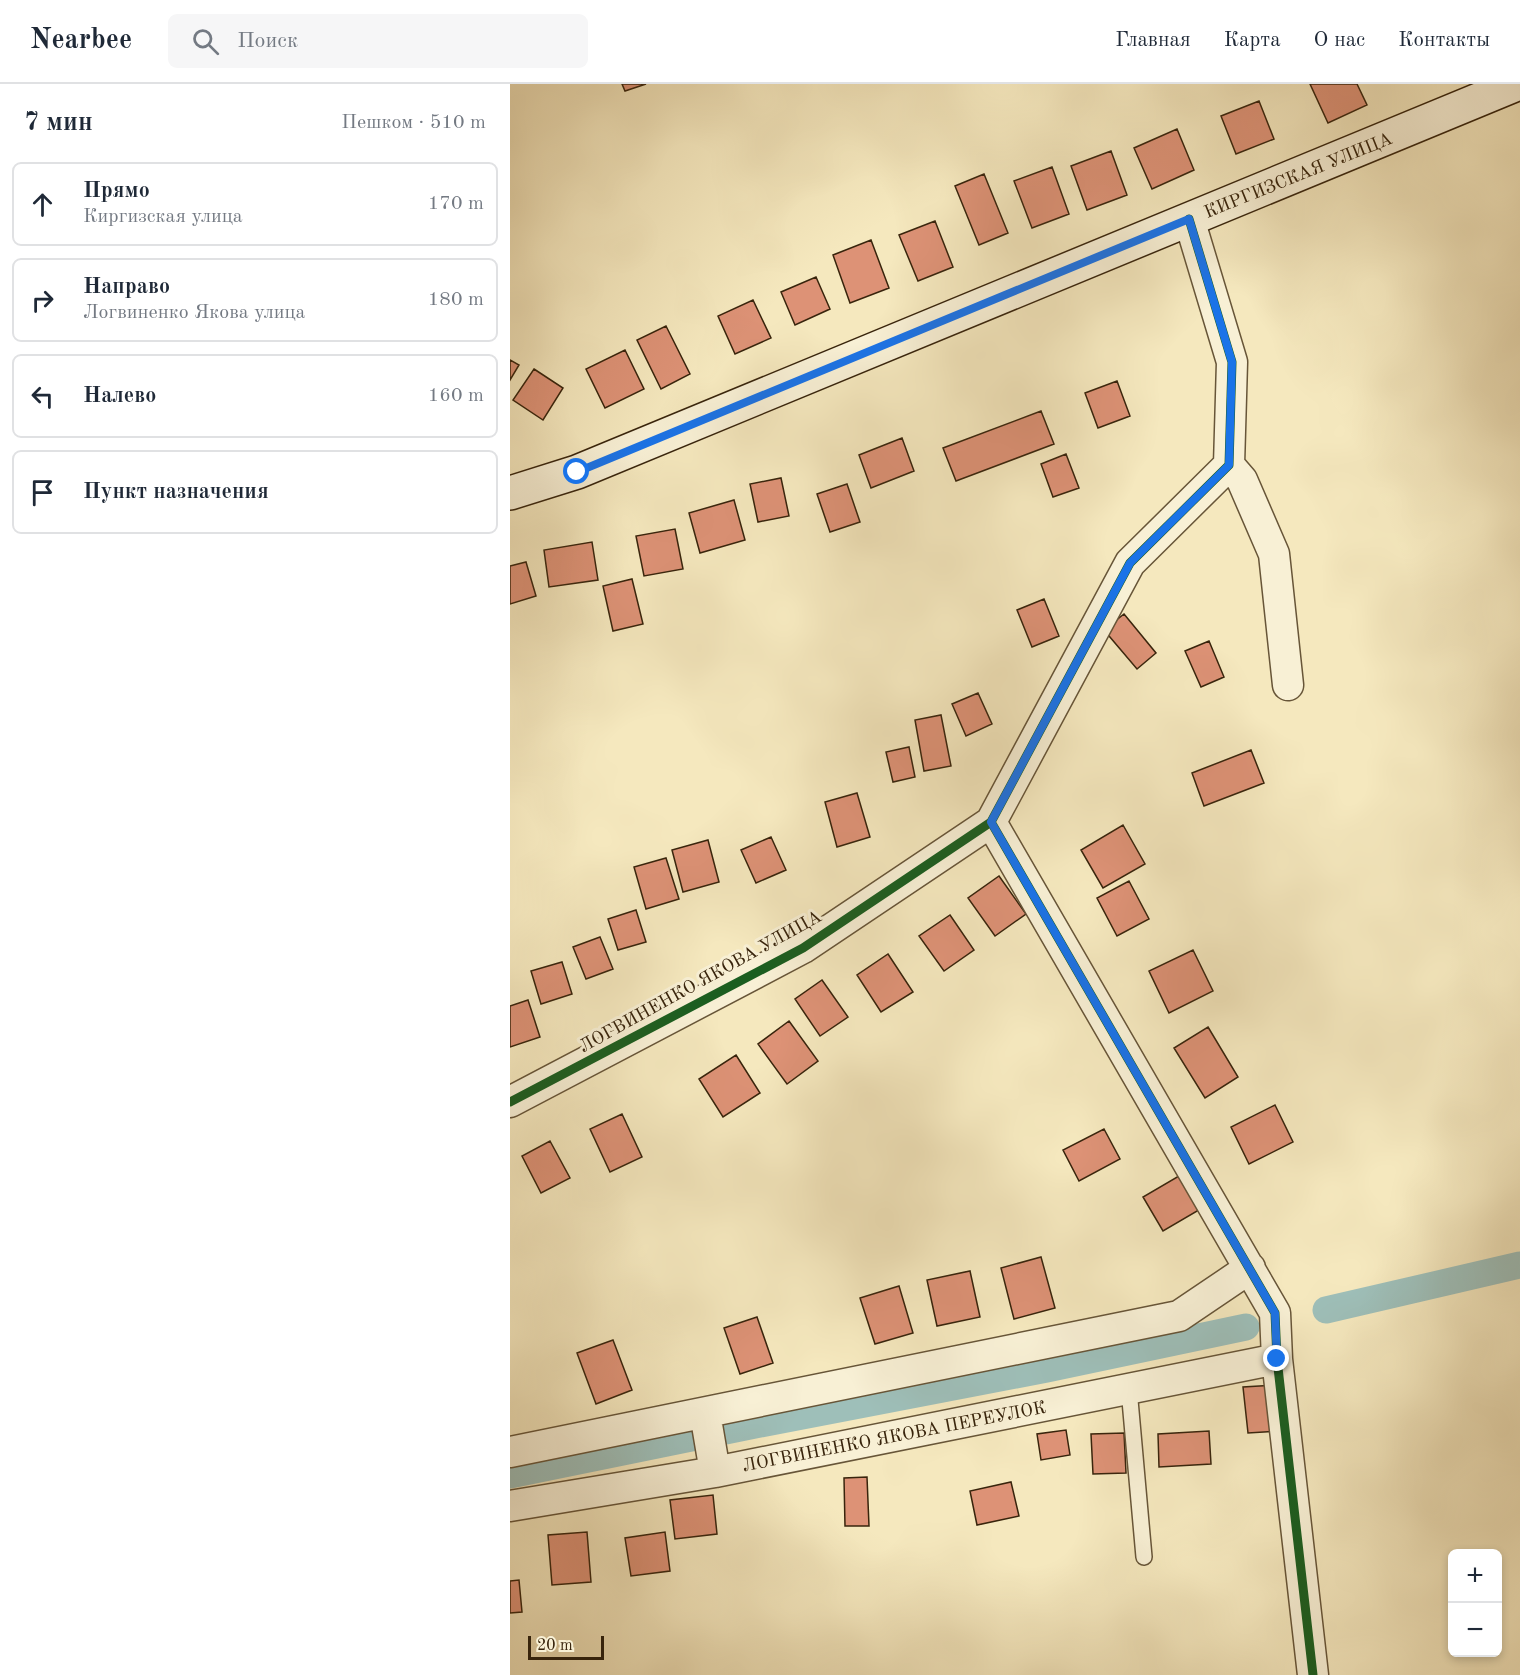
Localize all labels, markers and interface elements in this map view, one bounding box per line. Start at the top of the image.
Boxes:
search box [168,14,588,68]
icon: search [189,25,222,58]
text: Nearbee [30,27,132,55]
text: Поиск [237,30,298,52]
text: Главная [1115,30,1191,51]
text: Карта [1224,30,1281,51]
text: О нас [1314,30,1365,51]
text: Контакты [1398,30,1490,51]
text: 7 мин [24,110,93,136]
text: Пешком · 510 m [341,113,486,133]
street label: КИРГИЗСКАЯ УЛИЦА [1202,130,1395,222]
text: Прямо [83,180,150,202]
icon: ahead [26,188,59,221]
text: 170 m [428,194,484,214]
text: Киргизская улица [83,207,243,227]
text: Направо [83,276,170,298]
icon: right [26,284,59,317]
text: 180 m [428,290,484,310]
text: Логвиненко Якова улица [83,303,305,323]
icon: left [26,380,59,413]
text: Налево [83,385,156,407]
text: 160 m [428,386,484,406]
route start [563,458,589,484]
icon: arrive [26,476,59,509]
text: Пункт назначения [83,481,269,503]
street label: ЛОГВИНЕНКО ЯКОВА УЛИЦА [576,907,825,1056]
route end [1263,1345,1289,1371]
street label: ЛОГВИНЕНКО ЯКОВА ПЕРЕУЛОК [741,1399,1048,1475]
map controls [1448,1549,1502,1657]
button: + [1448,1549,1502,1603]
button: − [1448,1603,1502,1657]
scale bar [528,1633,604,1660]
text: 20 m [537,1638,573,1654]

